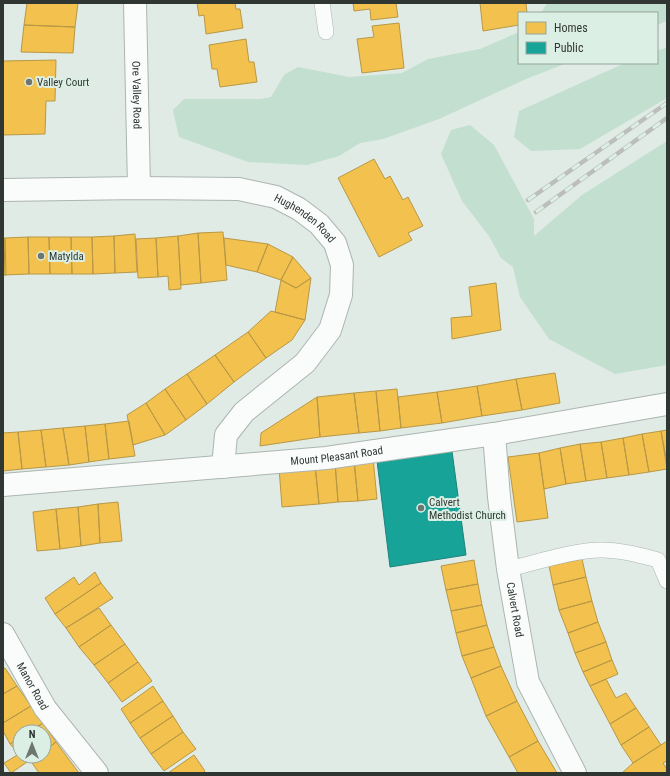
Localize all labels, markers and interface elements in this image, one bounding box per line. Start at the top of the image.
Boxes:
legend [518,12,658,64]
text: Homes [554,21,588,35]
text: Public [554,41,584,55]
street label: Ore Valley Road [129,61,144,129]
place label: Valley Court [37,76,89,89]
marker: Valley Court [24,77,34,87]
street label: Hughenden Road [272,191,338,245]
place label: Matylda [49,250,84,263]
marker: Matylda [36,251,46,261]
street label: Mount Pleasant Road [290,444,384,468]
place label: Calvert Methodist Church [429,496,506,522]
marker: Calvert Methodist Church [416,503,426,513]
street label: Calvert Road [503,581,526,638]
street label: Manor Road [14,660,51,712]
north arrow [12,724,52,764]
text: N [29,728,36,741]

